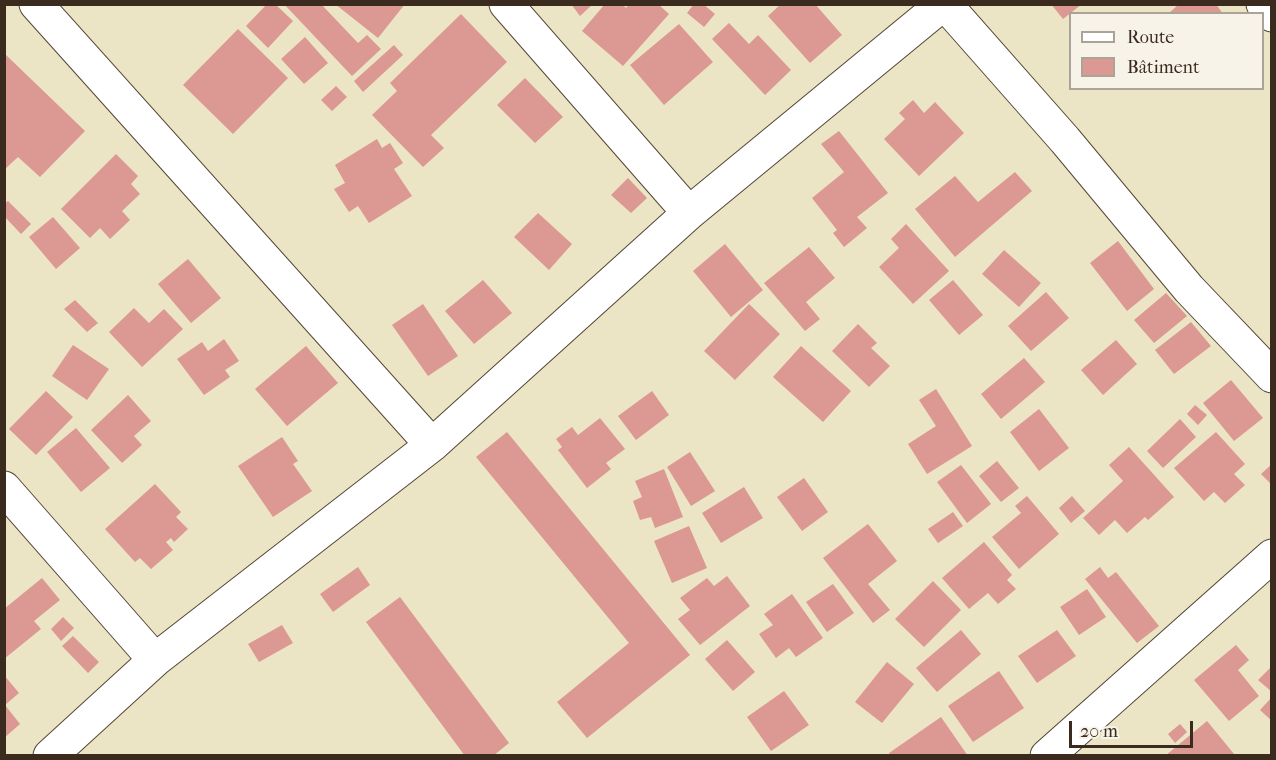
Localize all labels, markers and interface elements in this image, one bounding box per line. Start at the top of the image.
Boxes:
legend [1069,12,1264,90]
text: Route [1127,27,1174,48]
text: Bâtiment [1127,57,1199,78]
scale bar [1072,709,1196,747]
text: 20 m [1080,721,1118,742]

